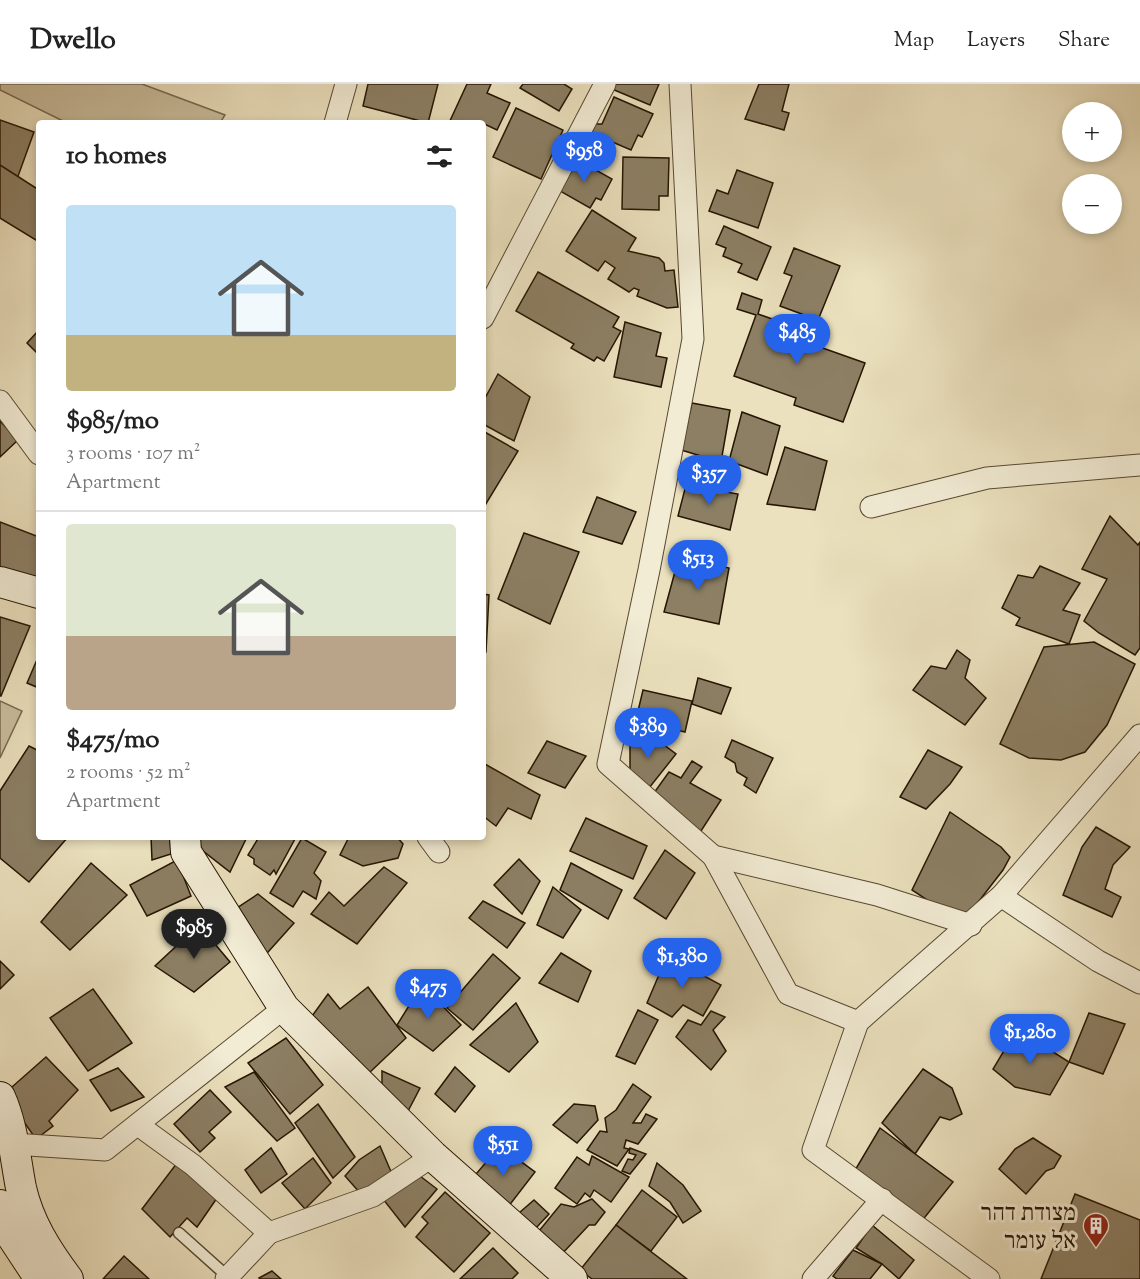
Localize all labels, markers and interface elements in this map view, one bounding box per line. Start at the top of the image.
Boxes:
text: Dwello [30,21,116,61]
text: Map [894,26,934,56]
text: Layers [967,26,1025,56]
text: Share [1058,26,1110,56]
map controls [1062,102,1122,234]
button: + [1062,102,1122,162]
pin: $958 [548,132,620,183]
text: $958 [565,137,603,166]
text: 10 homes [66,138,167,175]
icon: filters [423,140,456,173]
button: − [1062,174,1122,234]
icon: home [207,244,315,352]
pin: $485 [761,314,833,365]
text: $485 [778,319,816,348]
text: $985/mo [66,403,159,440]
text: 3 rooms · 107 m² [66,440,200,469]
pin: $357 [673,455,745,506]
text: $357 [691,460,727,489]
text: Apartment [66,469,161,498]
pin: $513 [662,540,734,591]
text: $513 [682,545,714,574]
icon: home [207,563,315,671]
pin: $389 [612,708,684,759]
text: $389 [629,713,667,742]
text: $475/mo [66,722,159,759]
text: 2 rooms · 52 m² [66,759,191,788]
text: Apartment [66,788,161,817]
pin: $985 [158,909,230,960]
text: $985 [175,914,213,943]
pin: $1,380 [633,938,731,989]
text: $1,380 [656,943,708,972]
pin: $475 [392,969,464,1020]
text: $475 [409,974,447,1003]
pin: $1,280 [981,1014,1079,1065]
text: $1,280 [1004,1019,1056,1048]
pin: $551 [467,1126,539,1177]
text: $551 [487,1131,519,1160]
place label: מצודת דהר אל עומר [981,1197,1076,1259]
building icon: מצודת דהר אל עומר [1081,1211,1111,1249]

